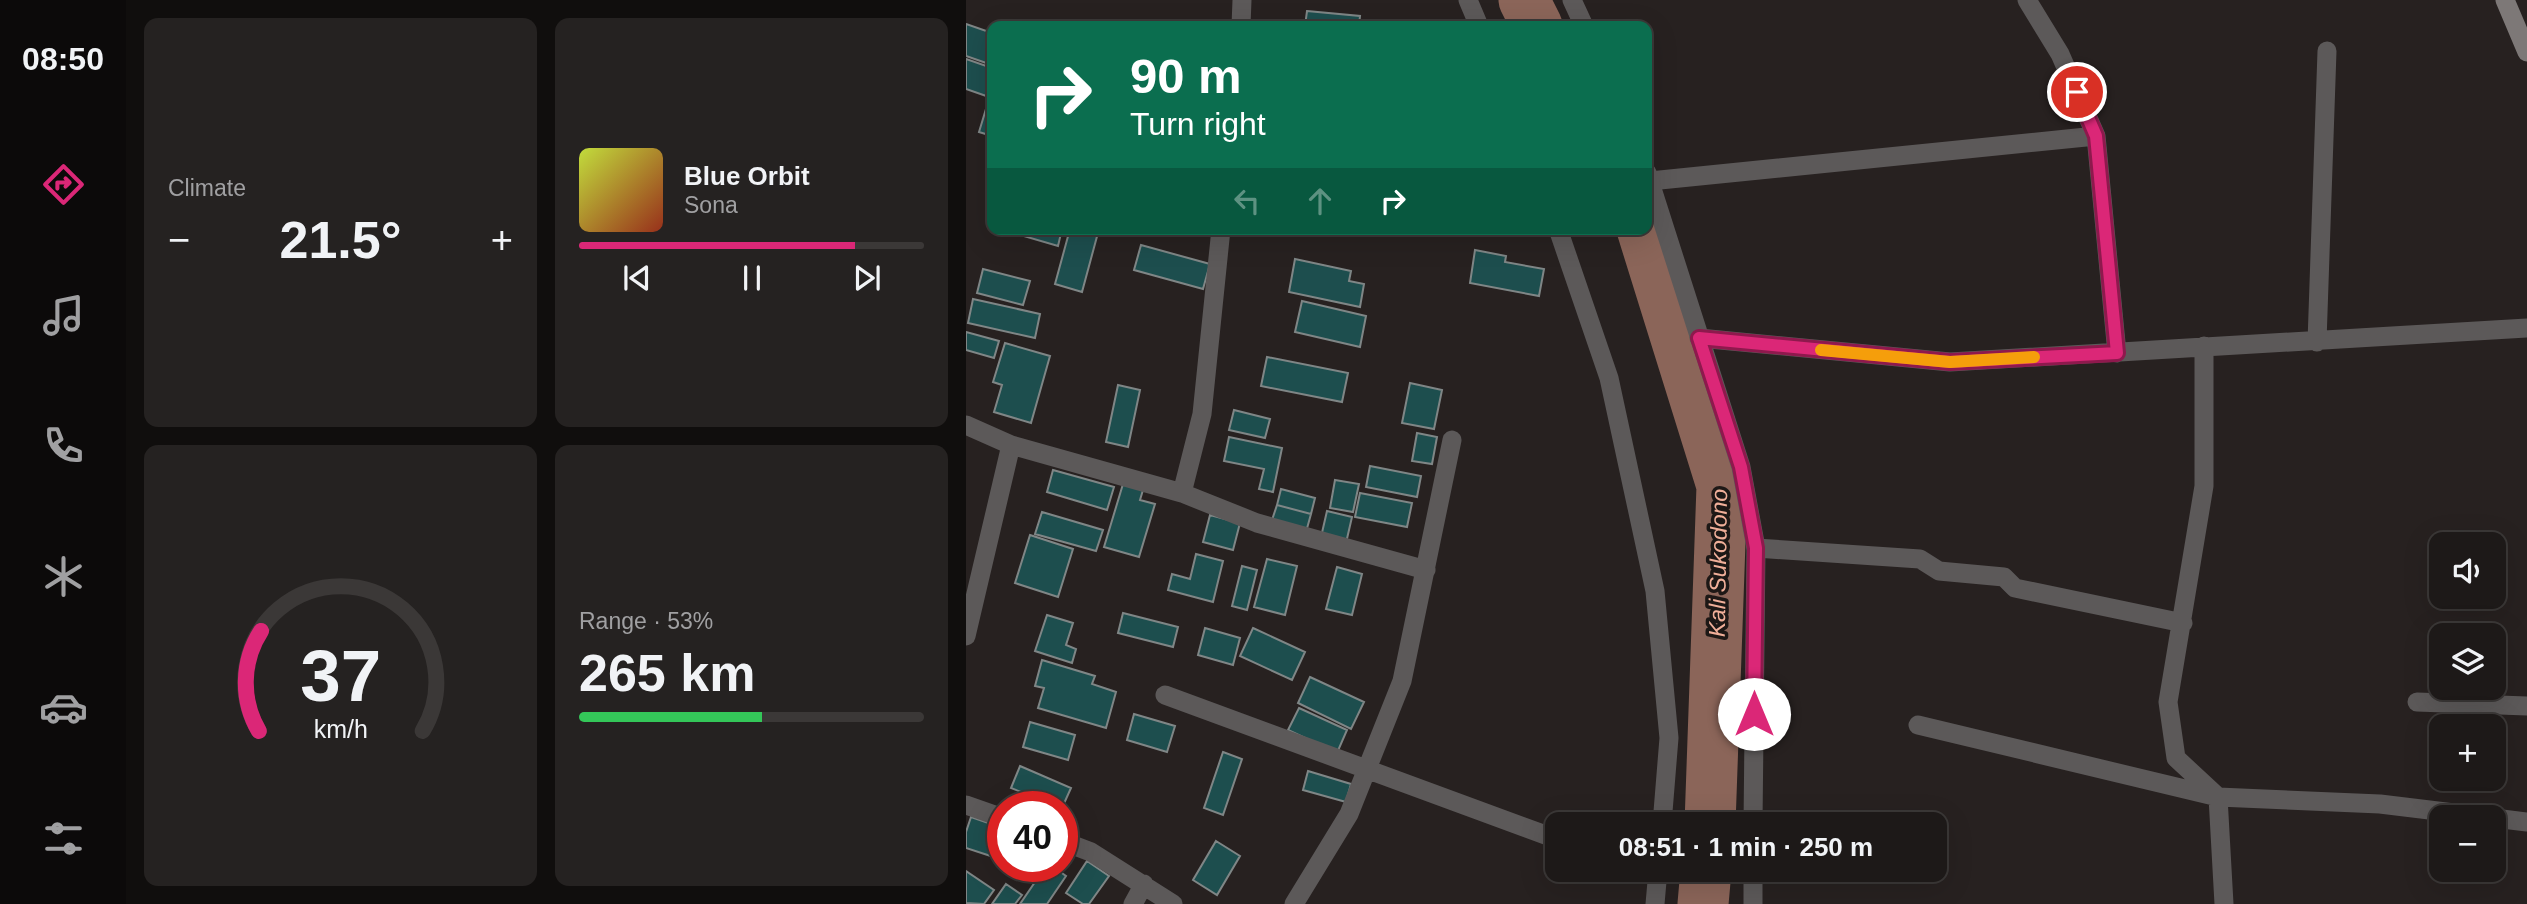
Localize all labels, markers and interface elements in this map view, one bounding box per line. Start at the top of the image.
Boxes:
text: 08:50 [22,41,104,77]
icon: right [1015,49,1106,140]
text: 90 m [1130,49,1242,103]
pin [2047,62,2107,122]
icon: arrive [2058,73,2096,111]
text: Turn right [1130,106,1266,142]
icon: directions [39,160,88,209]
text: Blue Orbit [684,161,810,191]
text: Climate [168,175,246,201]
icon: left [1228,182,1266,220]
icon: ahead [1301,182,1339,220]
icon: right [1374,182,1412,220]
text: Sona [684,192,738,218]
text: 21.5° [279,211,402,269]
text: − [168,219,190,261]
text: + [491,219,513,261]
icon: previous [618,259,656,297]
icon: pause [733,259,771,297]
icon: next [848,259,886,297]
icon: music [39,291,88,340]
icon: phone [39,421,88,470]
water label: Kali Sukodono [1704,488,1732,637]
map controls [2429,532,2506,882]
button: sound [2429,532,2506,609]
icon: climate [39,552,88,601]
text: Range · 53% [579,608,713,634]
button: layers [2429,623,2506,700]
text: 37 [300,636,381,717]
text: 265 km [579,644,755,702]
position arrow [1717,677,1791,751]
icon: car [39,683,88,732]
button: + [2429,714,2506,791]
text: km/h [313,715,368,743]
speed limit sign: 40 [987,791,1078,882]
button: − [2429,805,2506,882]
icon: filters [39,814,88,863]
text: 08:51 · 1 min · 250 m [1619,832,1873,862]

